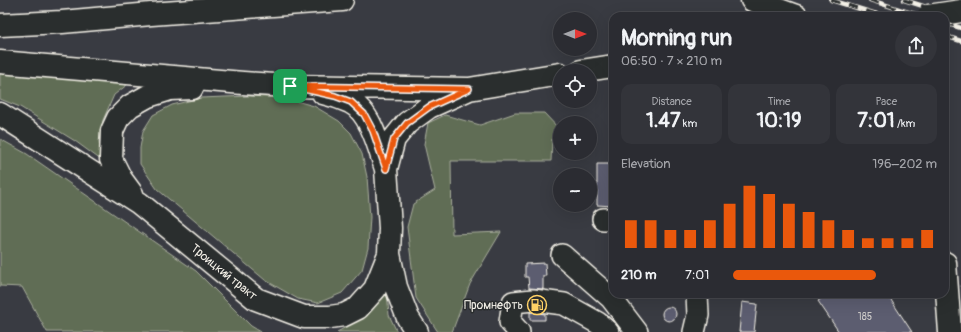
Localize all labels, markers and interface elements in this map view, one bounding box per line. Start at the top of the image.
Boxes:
north arrow [553,12,597,56]
map controls [553,12,597,212]
text: Morning run [621,24,732,52]
button: share [895,25,937,67]
text: 06:50 · 7 × 210 m [621,53,722,69]
button: locate [553,64,597,108]
pin [273,69,307,103]
icon: arrive [279,75,301,97]
text: Distance [652,95,692,108]
text: Time [767,95,790,108]
text: Pace [875,95,897,108]
text: 1.47 [646,108,680,133]
text: 10:19 [757,108,801,133]
text: 7:01 [857,108,895,133]
button: + [553,116,597,160]
text: km [680,117,697,130]
text: /km [895,117,915,130]
text: Elevation [621,156,671,172]
text: 196–202 m [872,156,937,172]
button: − [553,168,597,212]
street label: Троицкий тракт [187,241,260,304]
text: 210 m [621,267,657,283]
text: 7:01 [685,267,709,283]
fuel station icon: Промнефть [526,294,548,316]
place label: Промнефть [464,298,523,313]
house number: 185 [858,311,872,323]

